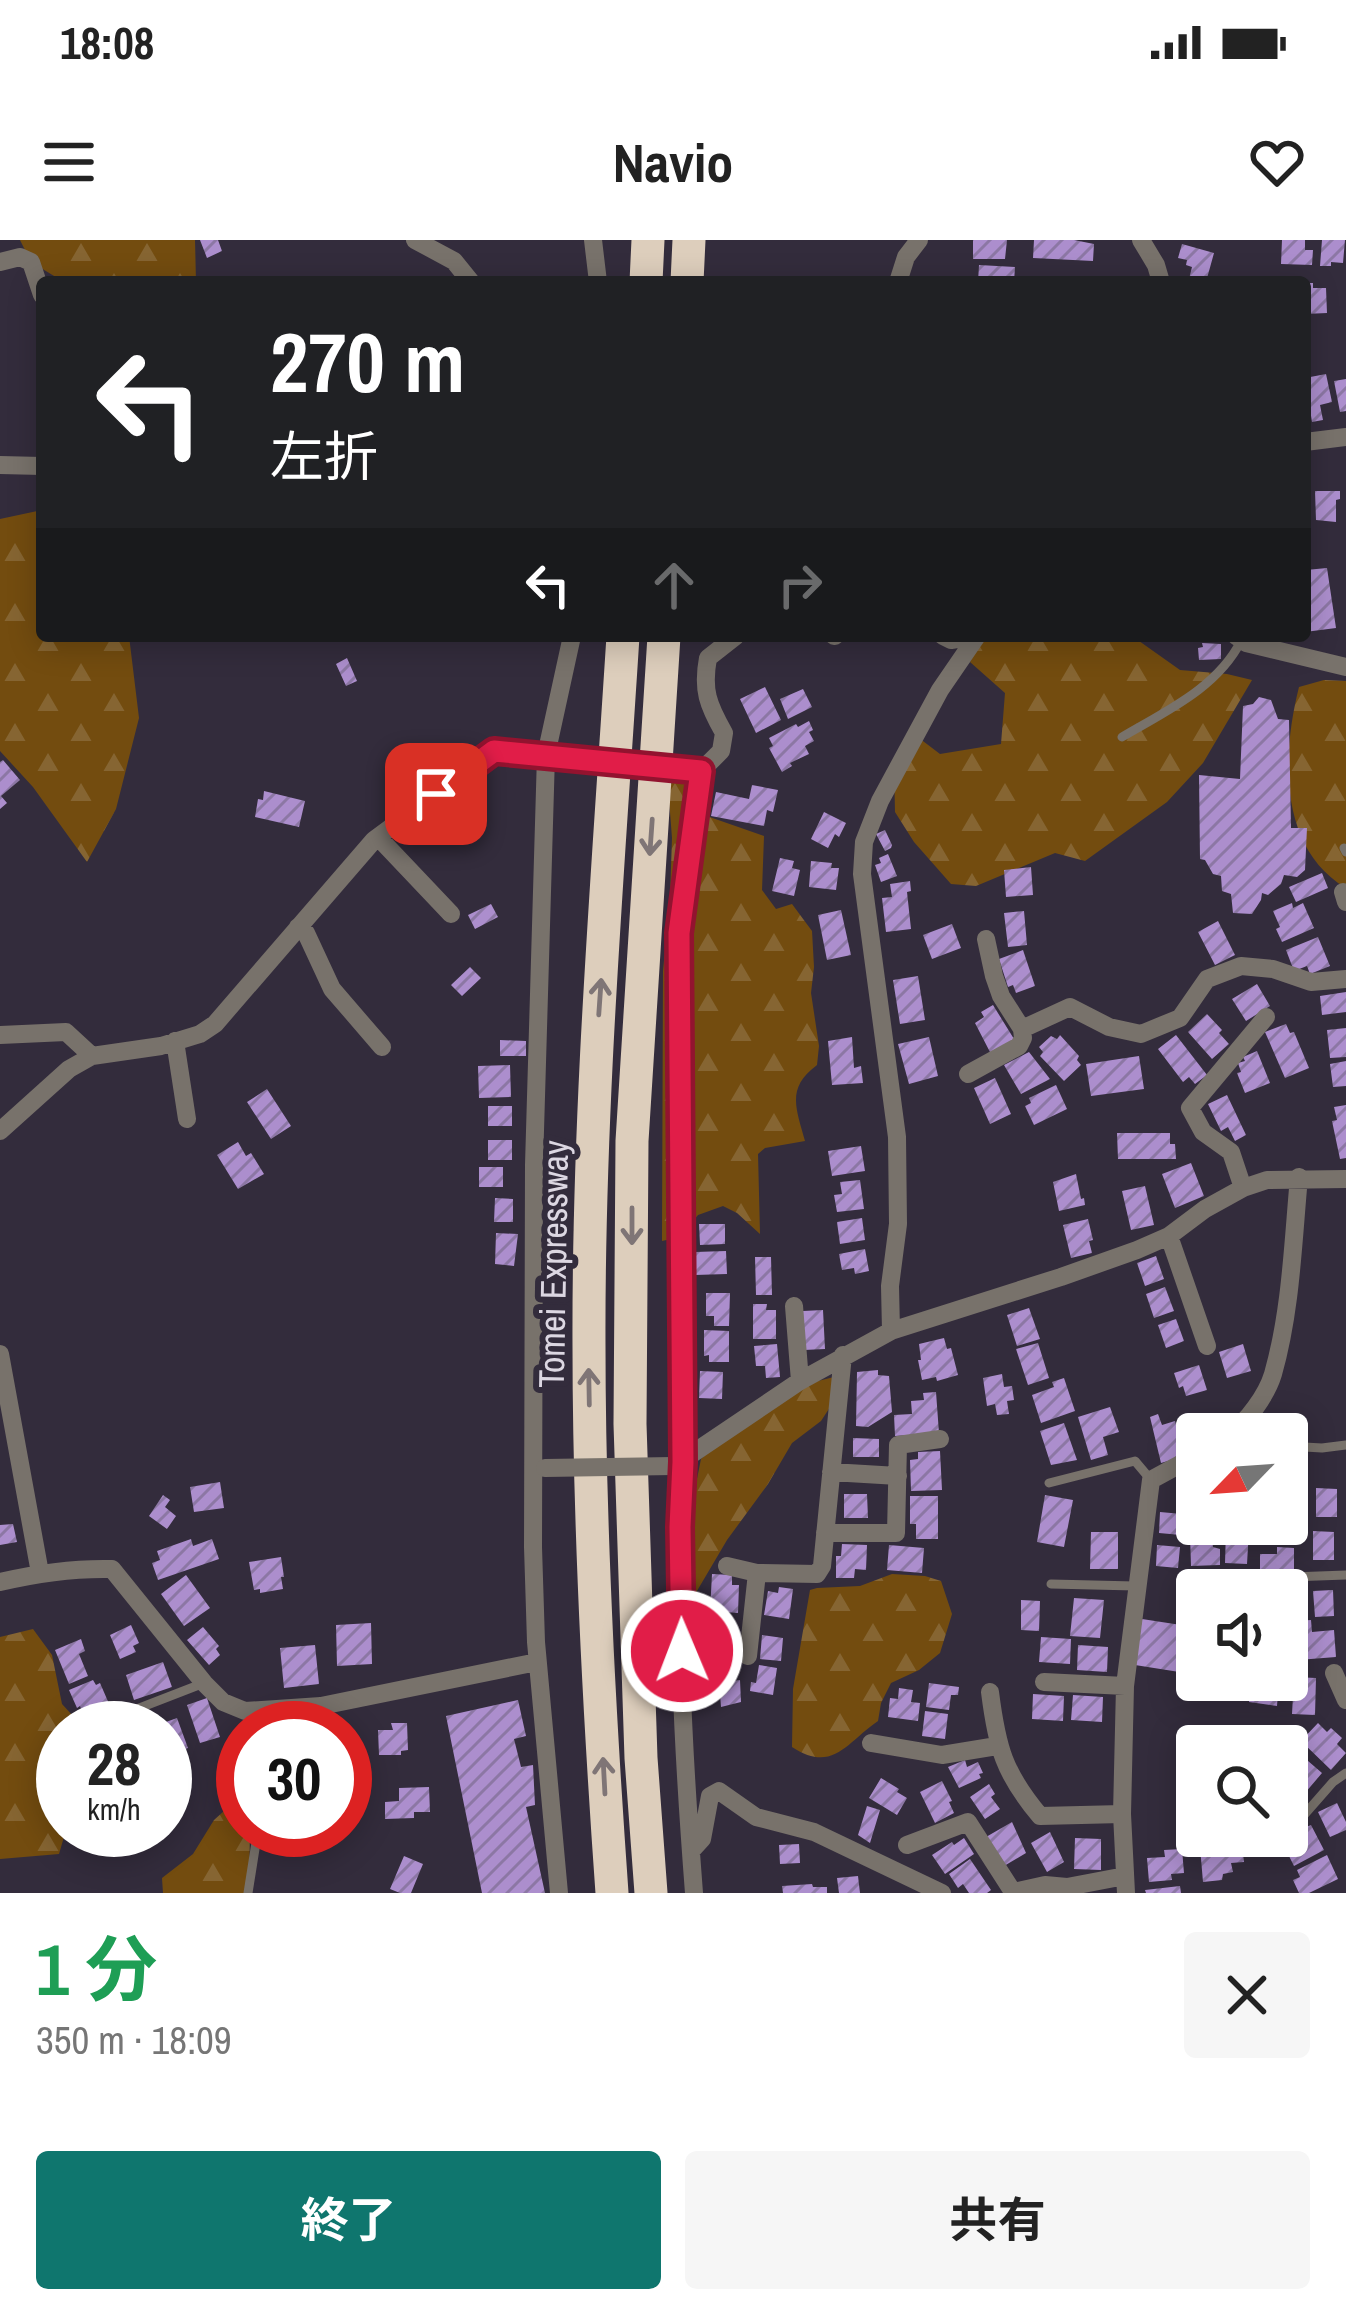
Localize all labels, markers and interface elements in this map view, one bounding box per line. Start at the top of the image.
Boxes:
text: 18:08 [60,12,154,73]
text: Navio [613,126,733,199]
icon: menu [36,129,102,195]
icon: heart [1244,129,1310,195]
text: 270 m [270,305,465,418]
icon: left [72,324,228,480]
text: 左折 [270,420,378,493]
icon: left [515,552,581,618]
icon: ahead [641,552,707,618]
icon: right [767,552,833,618]
pin [385,743,487,845]
icon: arrive [403,761,469,827]
one-way arrow [639,817,662,856]
one-way arrow [589,978,612,1017]
street label: Tomei Expressway [527,1140,579,1388]
one-way arrow [620,1206,643,1245]
one-way arrow [578,1368,601,1407]
north arrow [1176,1413,1308,1545]
map controls [1176,1413,1308,1857]
button: sound [1176,1569,1308,1701]
position arrow [619,1588,745,1714]
speed limit sign: 30 [216,1701,372,1857]
text: 28 [87,1723,141,1804]
button: search [1176,1725,1308,1857]
one-way arrow [592,1757,615,1796]
text: km/h [87,1789,141,1829]
text: 1 分 [36,1920,157,2017]
button: close [1184,1932,1310,2058]
text: 350 m · 18:09 [36,2014,232,2066]
button: 終了 [36,2151,661,2289]
button: 共有 [685,2151,1310,2289]

